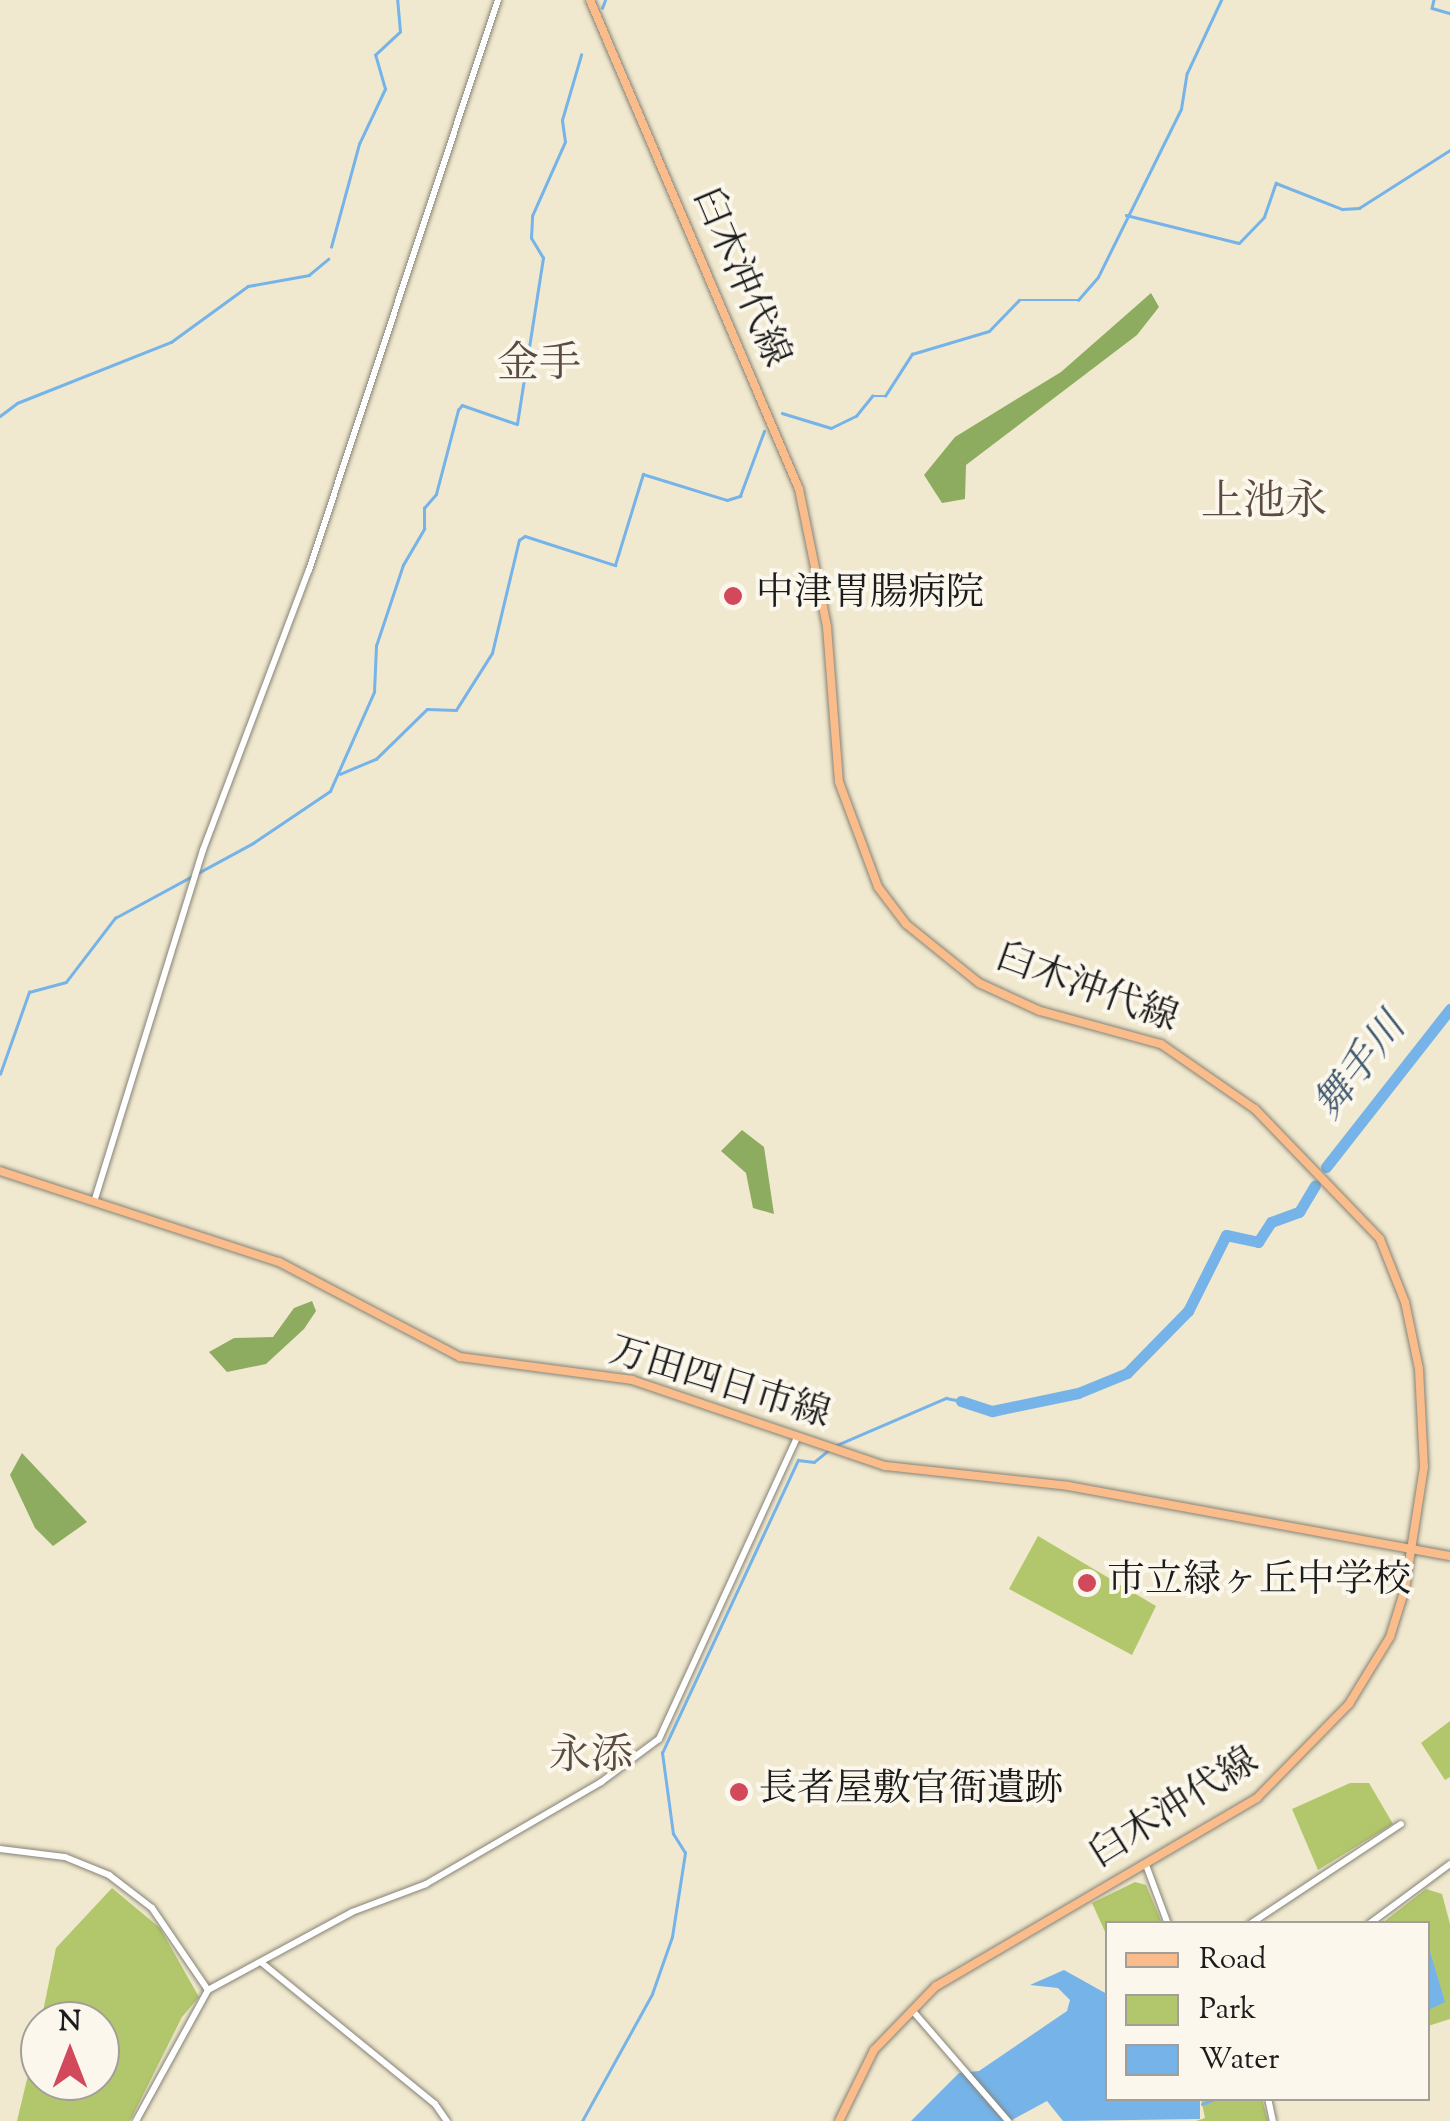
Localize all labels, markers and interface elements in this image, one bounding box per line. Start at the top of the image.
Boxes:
street label: 臼木沖代線 [681,182,797,374]
district label: 金手 [497,341,581,391]
district label: 上池永 [1201,479,1327,529]
place label: 中津胃腸病院 [756,573,984,619]
marker: 中津胃腸病院 [720,583,746,609]
street label: 臼木沖代線 [989,936,1183,1044]
water label: 舞手川 [1306,1006,1418,1130]
street label: 万田四日市線 [603,1330,835,1440]
place label: 市立緑ヶ丘中学校 [1107,1560,1411,1606]
marker: 市立緑ヶ丘中学校 [1076,1572,1098,1594]
district label: 永添 [549,1733,633,1783]
street label: 臼木沖代線 [1082,1740,1268,1880]
place label: 長者屋敷官衙遺跡 [759,1769,1063,1815]
marker: 長者屋敷官衙遺跡 [728,1781,750,1803]
legend [1105,1921,1430,2101]
text: Road [1199,1939,1266,1982]
text: Park [1199,1989,1256,2032]
north arrow [20,2001,120,2101]
text: N [59,2003,81,2043]
text: Water [1199,2039,1280,2082]

